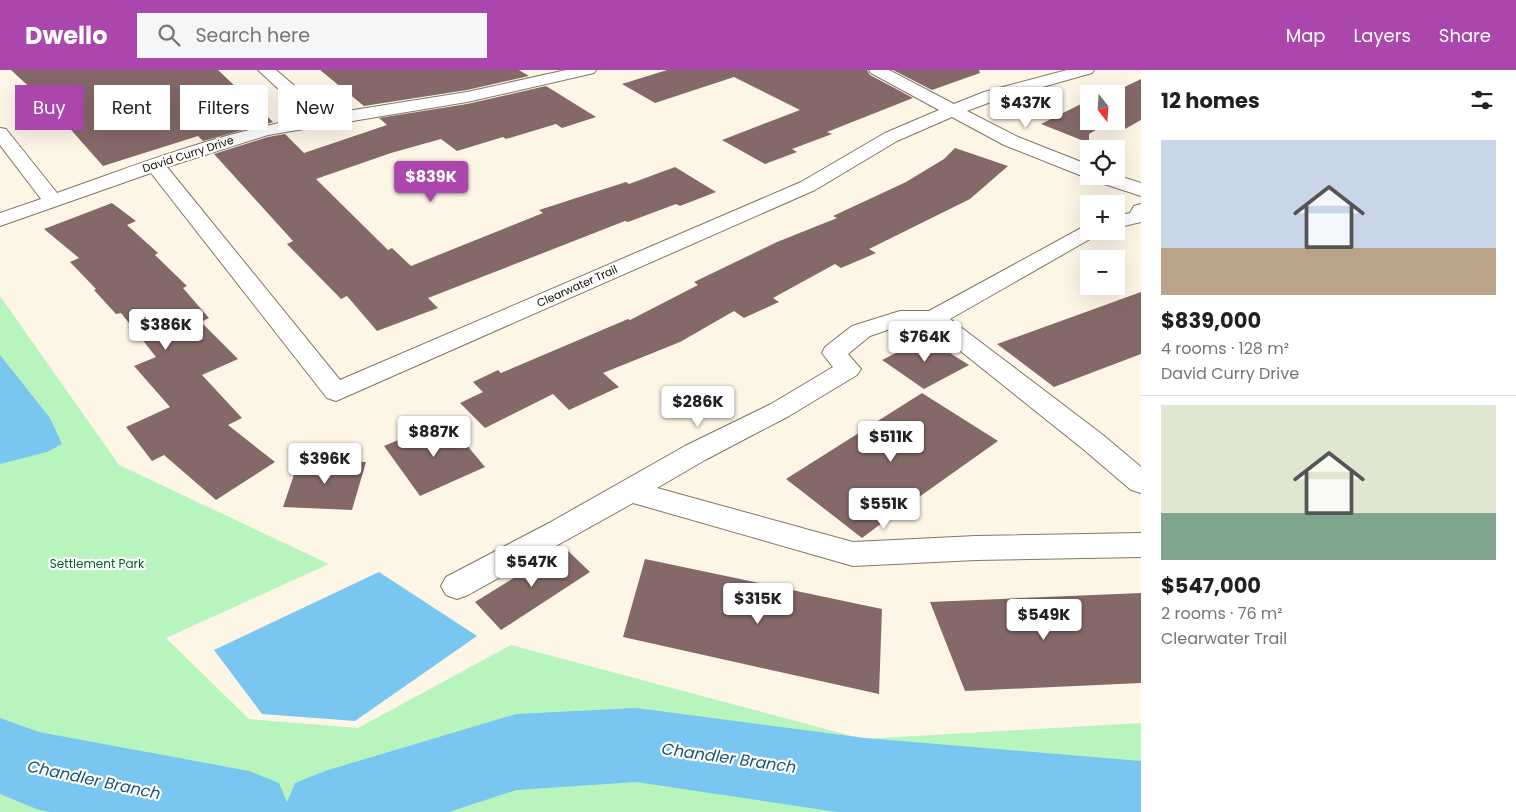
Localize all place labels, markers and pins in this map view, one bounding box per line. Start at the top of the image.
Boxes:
pin: $437K [991,87,1061,129]
pin: $839K [396,160,466,203]
pin: $386K [131,308,201,351]
pin: $764K [890,320,960,363]
pin: $286K [663,386,733,428]
pin: $887K [399,416,469,458]
pin: $511K [856,420,926,463]
pin: $396K [290,442,360,485]
pin: $551K [849,488,919,530]
pin: $547K [497,546,567,588]
pin: $315K [723,582,793,625]
pin: $549K [1009,598,1079,641]

